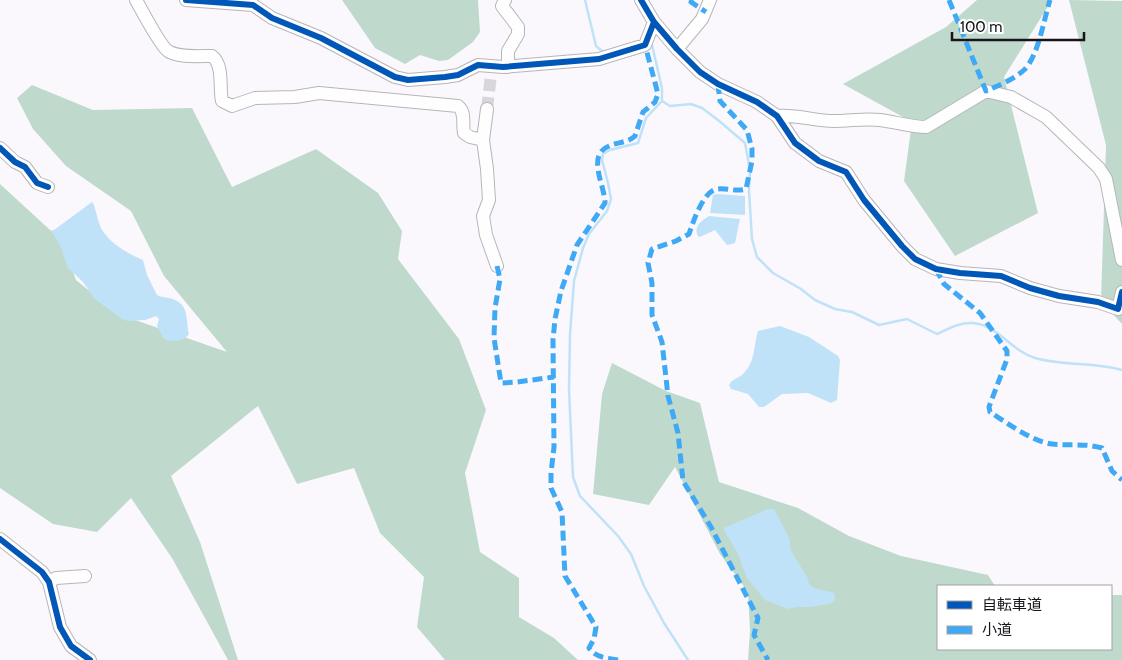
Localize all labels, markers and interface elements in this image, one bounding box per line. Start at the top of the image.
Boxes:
scale bar [952,10,1084,42]
text: 100 m [960,18,1002,36]
legend [937,585,1112,650]
text: 自転車道 [982,596,1042,614]
text: 小道 [982,621,1012,639]

